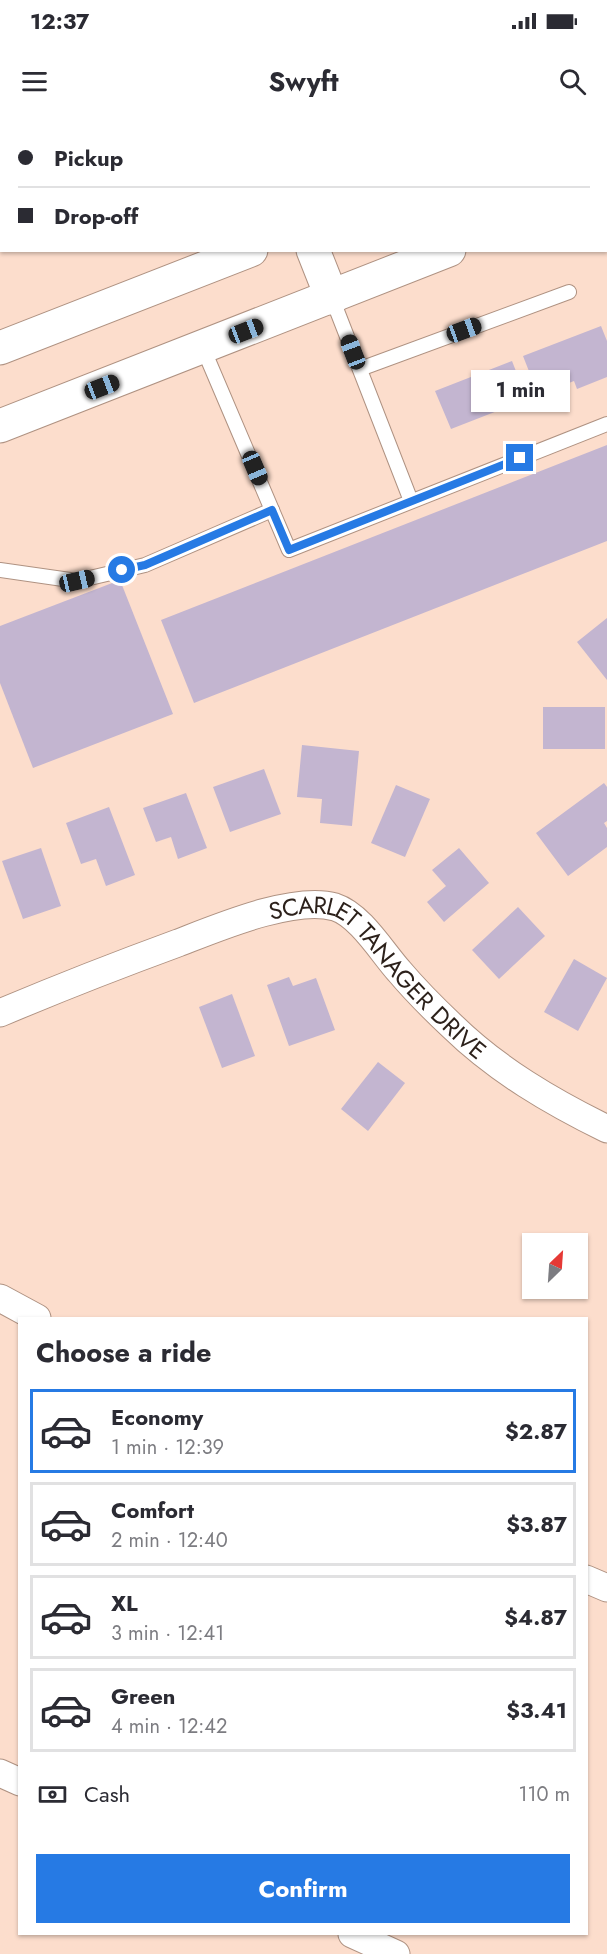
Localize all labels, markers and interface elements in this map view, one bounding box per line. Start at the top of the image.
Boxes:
text: 12:37 [30,5,89,37]
text: Swyft [268,62,339,101]
icon: menu [18,65,51,98]
icon: search [556,65,589,98]
text: Pickup [54,142,123,174]
text: Drop-off [54,200,138,232]
car [444,315,484,345]
car [226,316,266,346]
car [338,332,368,372]
callout: 1 min [470,371,570,413]
car [82,372,122,402]
text: 1 min [496,376,545,405]
route end [506,444,533,471]
car [240,448,270,488]
route start [108,556,135,583]
car [57,568,97,594]
street label: SCARLET TANAGER DRIVE [265,887,494,1067]
north arrow [522,1233,588,1299]
map controls [522,1233,588,1299]
text: Choose a ride [36,1333,211,1372]
text: Economy [111,1401,203,1433]
icon: car [39,1404,93,1458]
text: $2.87 [505,1415,567,1447]
text: 1 min · 12:39 [111,1433,224,1462]
text: Comfort [111,1494,194,1526]
icon: car [39,1497,93,1551]
text: $3.87 [506,1508,567,1540]
text: 2 min · 12:40 [111,1526,228,1555]
text: XL [111,1587,138,1619]
icon: car [39,1590,93,1644]
text: $4.87 [504,1601,567,1633]
text: 3 min · 12:41 [111,1619,224,1648]
text: Green [111,1680,175,1712]
icon: car [39,1683,93,1737]
text: $3.41 [506,1694,567,1726]
text: 4 min · 12:42 [111,1712,227,1741]
icon: cash [36,1778,69,1811]
text: Cash [84,1778,130,1810]
text: 110 m [518,1780,570,1809]
button: Confirm [36,1854,570,1923]

